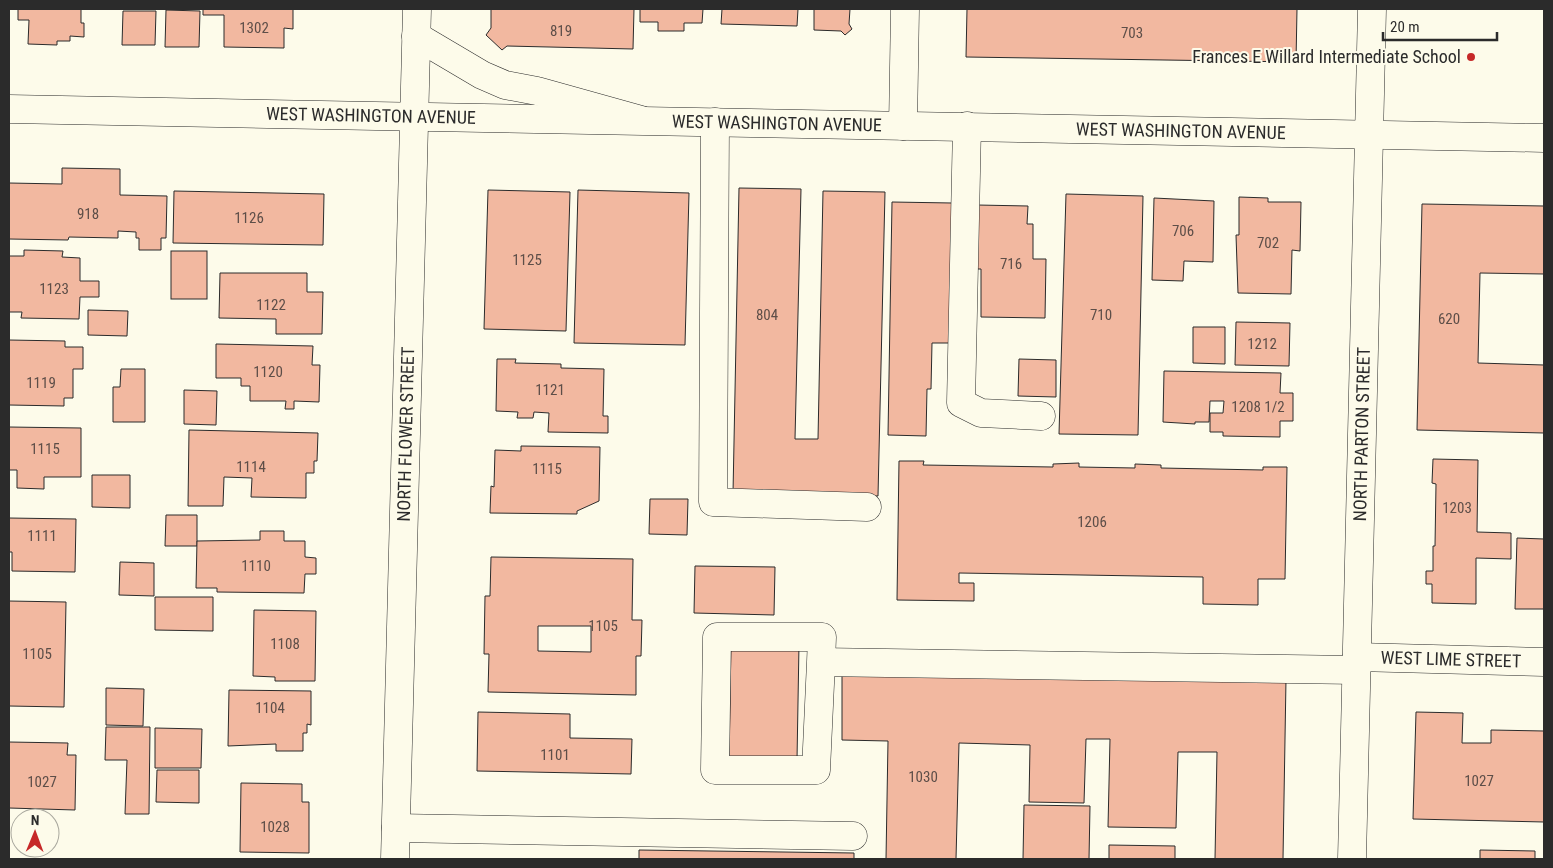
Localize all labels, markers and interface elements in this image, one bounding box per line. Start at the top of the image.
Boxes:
scale bar [1383,10,1497,42]
text: 20 m [1390,18,1420,36]
house number: 1302 [239,19,269,37]
house number: 819 [550,22,572,40]
house number: 703 [1121,24,1143,42]
place label: Frances E Willard Intermediate School [1192,46,1461,67]
marker: Frances E Willard Intermediate School [1465,51,1477,63]
street label: WEST WASHINGTON AVENUE [266,103,476,128]
street label: WEST WASHINGTON AVENUE [672,111,882,135]
street label: WEST WASHINGTON AVENUE [1076,118,1286,143]
house number: 918 [77,205,99,223]
house number: 1126 [234,209,264,227]
house number: 706 [1172,222,1194,240]
house number: 702 [1257,234,1279,252]
house number: 1125 [512,251,542,269]
house number: 716 [1000,255,1022,273]
house number: 1123 [39,280,69,298]
house number: 1122 [256,296,286,314]
house number: 804 [756,306,778,324]
house number: 710 [1090,306,1112,324]
house number: 620 [1438,310,1460,328]
house number: 1212 [1247,335,1277,353]
street label: NORTH FLOWER STREET [393,346,418,522]
street label: NORTH PARTON STREET [1349,347,1374,522]
house number: 1120 [253,363,283,381]
house number: 1119 [26,374,56,392]
house number: 1121 [535,381,565,399]
house number: 1208 1/2 [1231,398,1285,416]
house number: 1115 [30,440,60,458]
house number: 1114 [236,458,266,476]
house number: 1115 [532,460,562,478]
house number: 1203 [1442,499,1472,517]
house number: 1206 [1077,513,1107,531]
house number: 1111 [27,527,57,545]
house number: 1110 [241,557,271,575]
house number: 1105 [588,617,618,635]
house number: 1108 [270,635,300,653]
house number: 1105 [22,645,52,663]
street label: WEST LIME STREET [1380,647,1522,671]
house number: 1104 [255,699,285,717]
house number: 1101 [540,746,570,764]
house number: 1030 [908,768,938,786]
house number: 1027 [1464,772,1494,790]
house number: 1027 [27,773,57,791]
north arrow [10,808,60,858]
text: N [31,812,40,828]
house number: 1028 [260,818,290,836]

